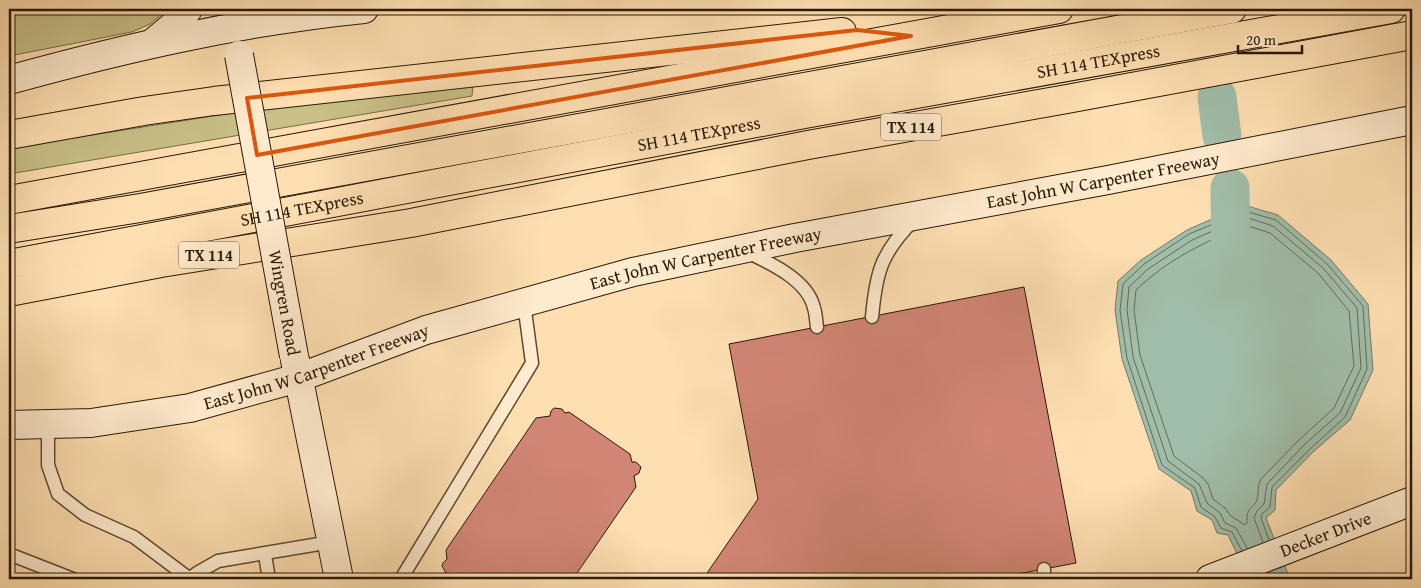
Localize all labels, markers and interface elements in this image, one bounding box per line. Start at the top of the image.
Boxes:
scale bar [1238,22,1302,54]
text: 20 m [1246,29,1277,50]
street label: SH 114 TEXpress [1034,37,1162,85]
street label: SH 114 TEXpress [635,109,763,158]
road number: TX 114 [881,114,941,140]
street label: East John W Carpenter Freeway [984,144,1222,215]
street label: SH 114 TEXpress [238,183,366,233]
street label: East John W Carpenter Freeway [587,219,824,296]
road number: TX 114 [179,242,239,268]
street label: Wingren Road [262,248,308,358]
street label: East John W Carpenter Freeway [200,316,433,417]
street label: Decker Drive [1276,504,1375,564]

